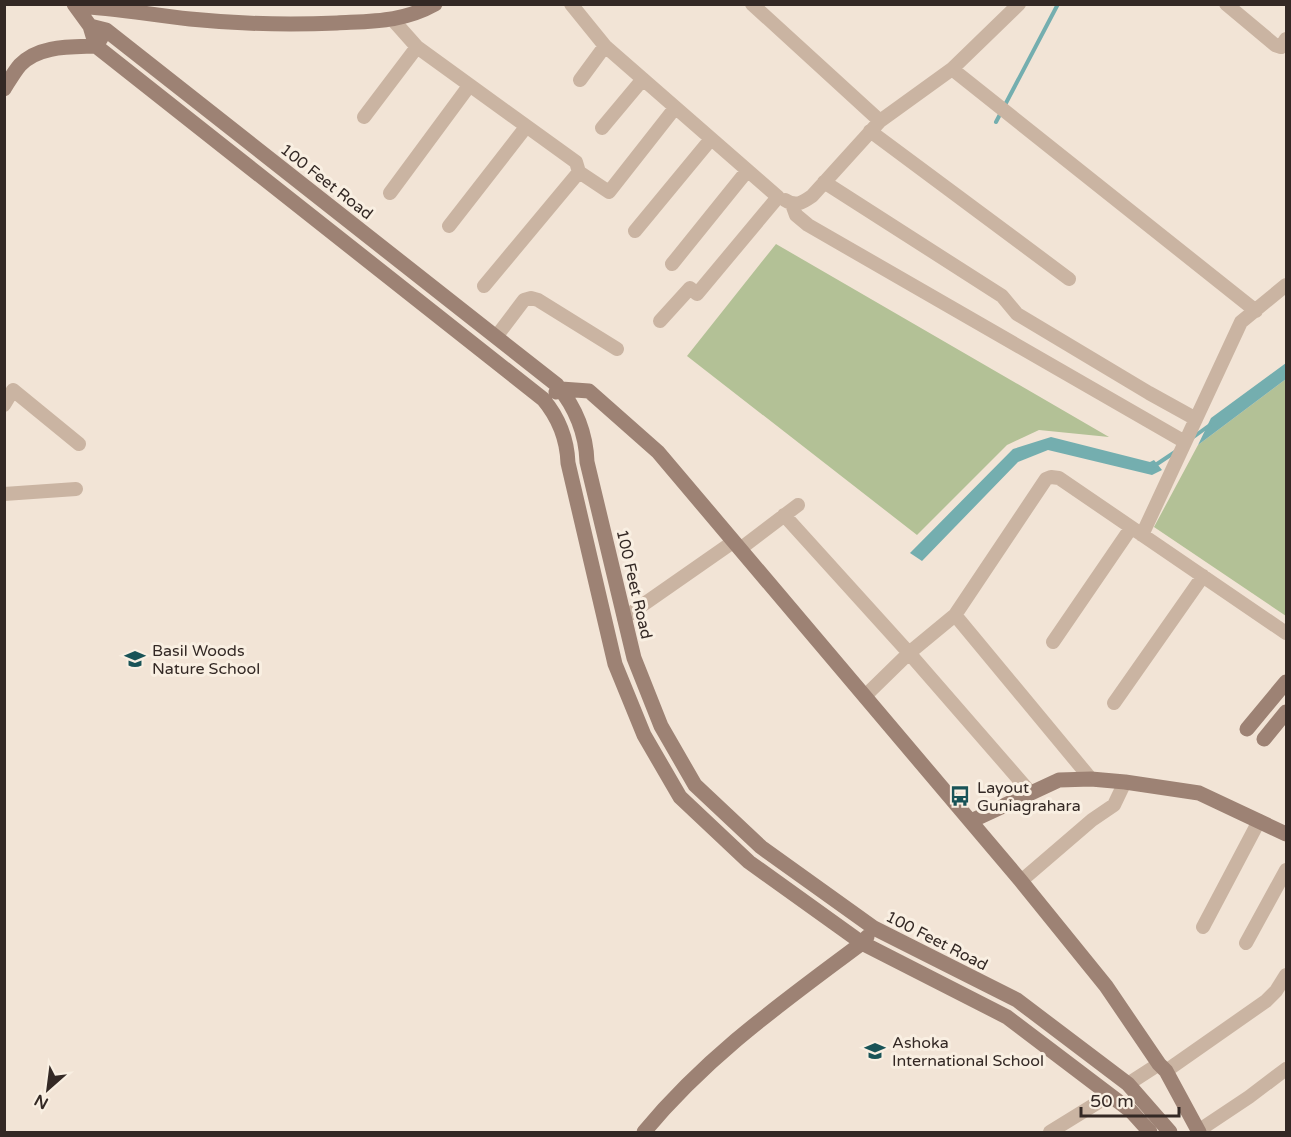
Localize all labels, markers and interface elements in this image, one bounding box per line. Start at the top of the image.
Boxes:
street label: 100 Feet Road [276,139,377,224]
street label: 100 Feet Road [612,527,656,641]
place label: Basil Woods Nature School [152,641,260,679]
school or university icon: Basil Woods Nature School [123,647,147,671]
place label: Layout Guniagrahara [977,778,1081,816]
bus stop icon: Layout Guniagrahara [948,784,972,808]
street label: 100 Feet Road [882,907,991,975]
place label: Ashoka International School [892,1033,1044,1071]
school or university icon: Ashoka International School [863,1039,887,1063]
north arrow [18,1059,78,1119]
scale bar [1081,1080,1178,1118]
text: N [31,1090,52,1113]
text: 50 m [1090,1090,1134,1112]

